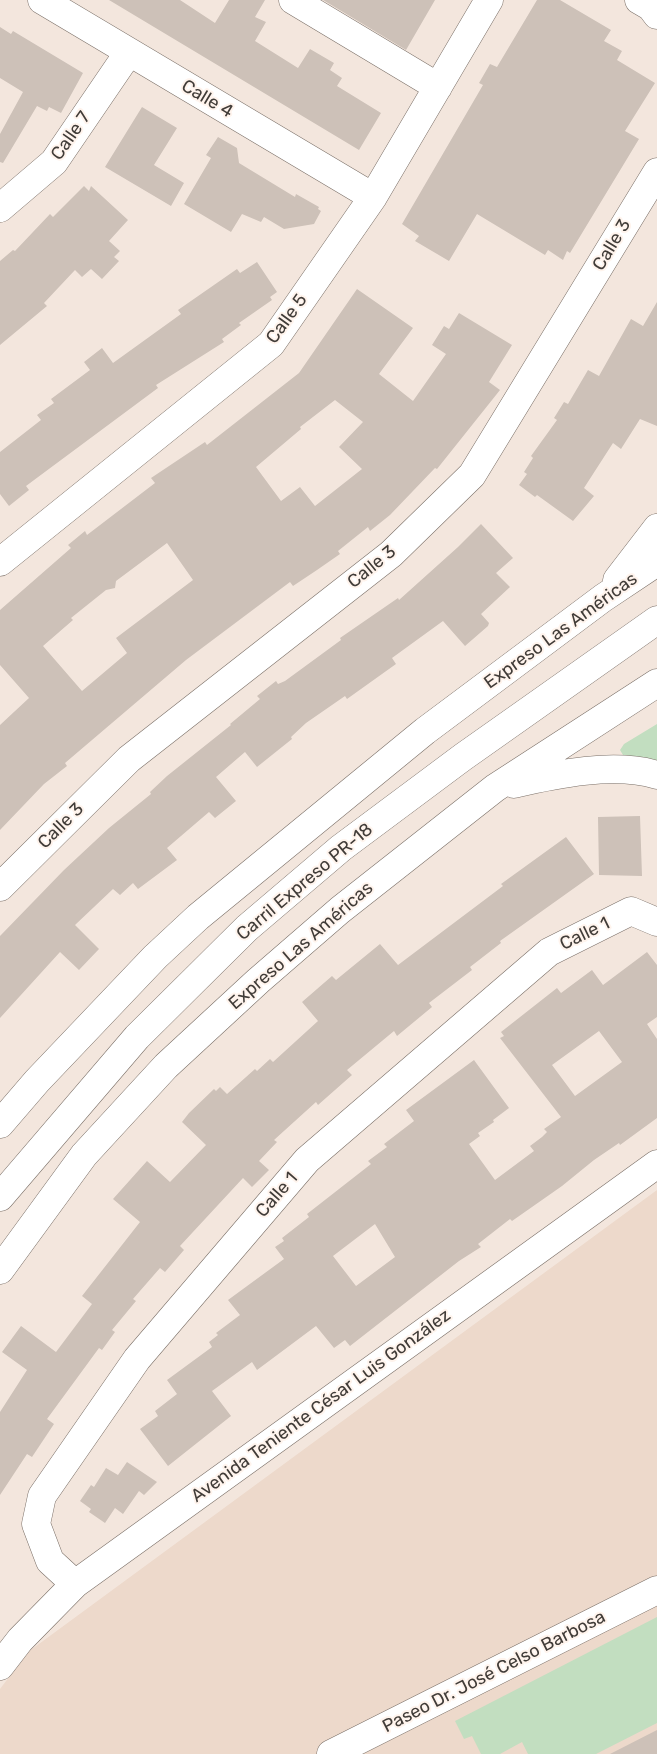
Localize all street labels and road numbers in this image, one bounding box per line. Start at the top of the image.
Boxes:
street label: Calle 4 [177,75,237,123]
street label: Calle 7 [47,108,95,164]
street label: Calle 3 [588,215,636,275]
street label: Calle 5 [262,290,312,348]
street label: Calle 3 [343,541,401,593]
street label: Expreso Las Américas [480,568,642,694]
street label: Calle 3 [34,799,88,853]
street label: Carril Expreso PR-18 [233,819,377,945]
street label: Expreso Las Américas [224,877,378,1015]
street label: Calle 1 [557,913,613,955]
street label: Calle 1 [252,1168,302,1222]
street label: Avenida Teniente César Luis González [187,1305,455,1507]
street label: Paseo Dr. José Celso Barbosa [379,1606,609,1738]

